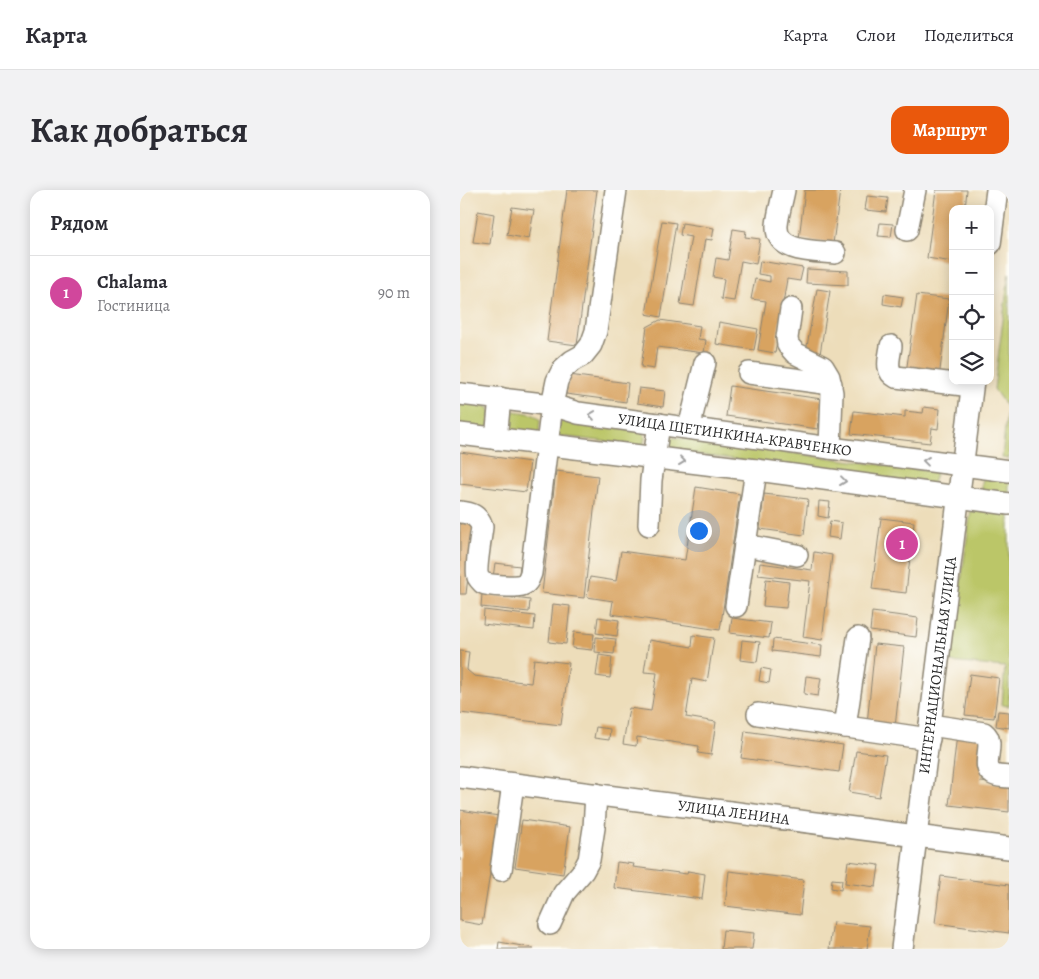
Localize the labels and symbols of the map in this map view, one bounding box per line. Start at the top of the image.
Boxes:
street label: УЛИЦА ЩЕТИНКИНА-КРАВЧЕНКО [616,409,853,461]
one-way arrow [587,410,595,421]
one-way arrow [678,455,686,466]
one-way arrow [922,456,930,467]
one-way arrow [839,476,848,486]
your location [686,518,712,544]
pin: 1 [886,525,918,563]
street label: ИНТЕРНАЦИОНАЛЬНАЯ УЛИЦА [914,555,961,775]
street label: УЛИЦА ЛЕНИНА [677,795,791,830]

